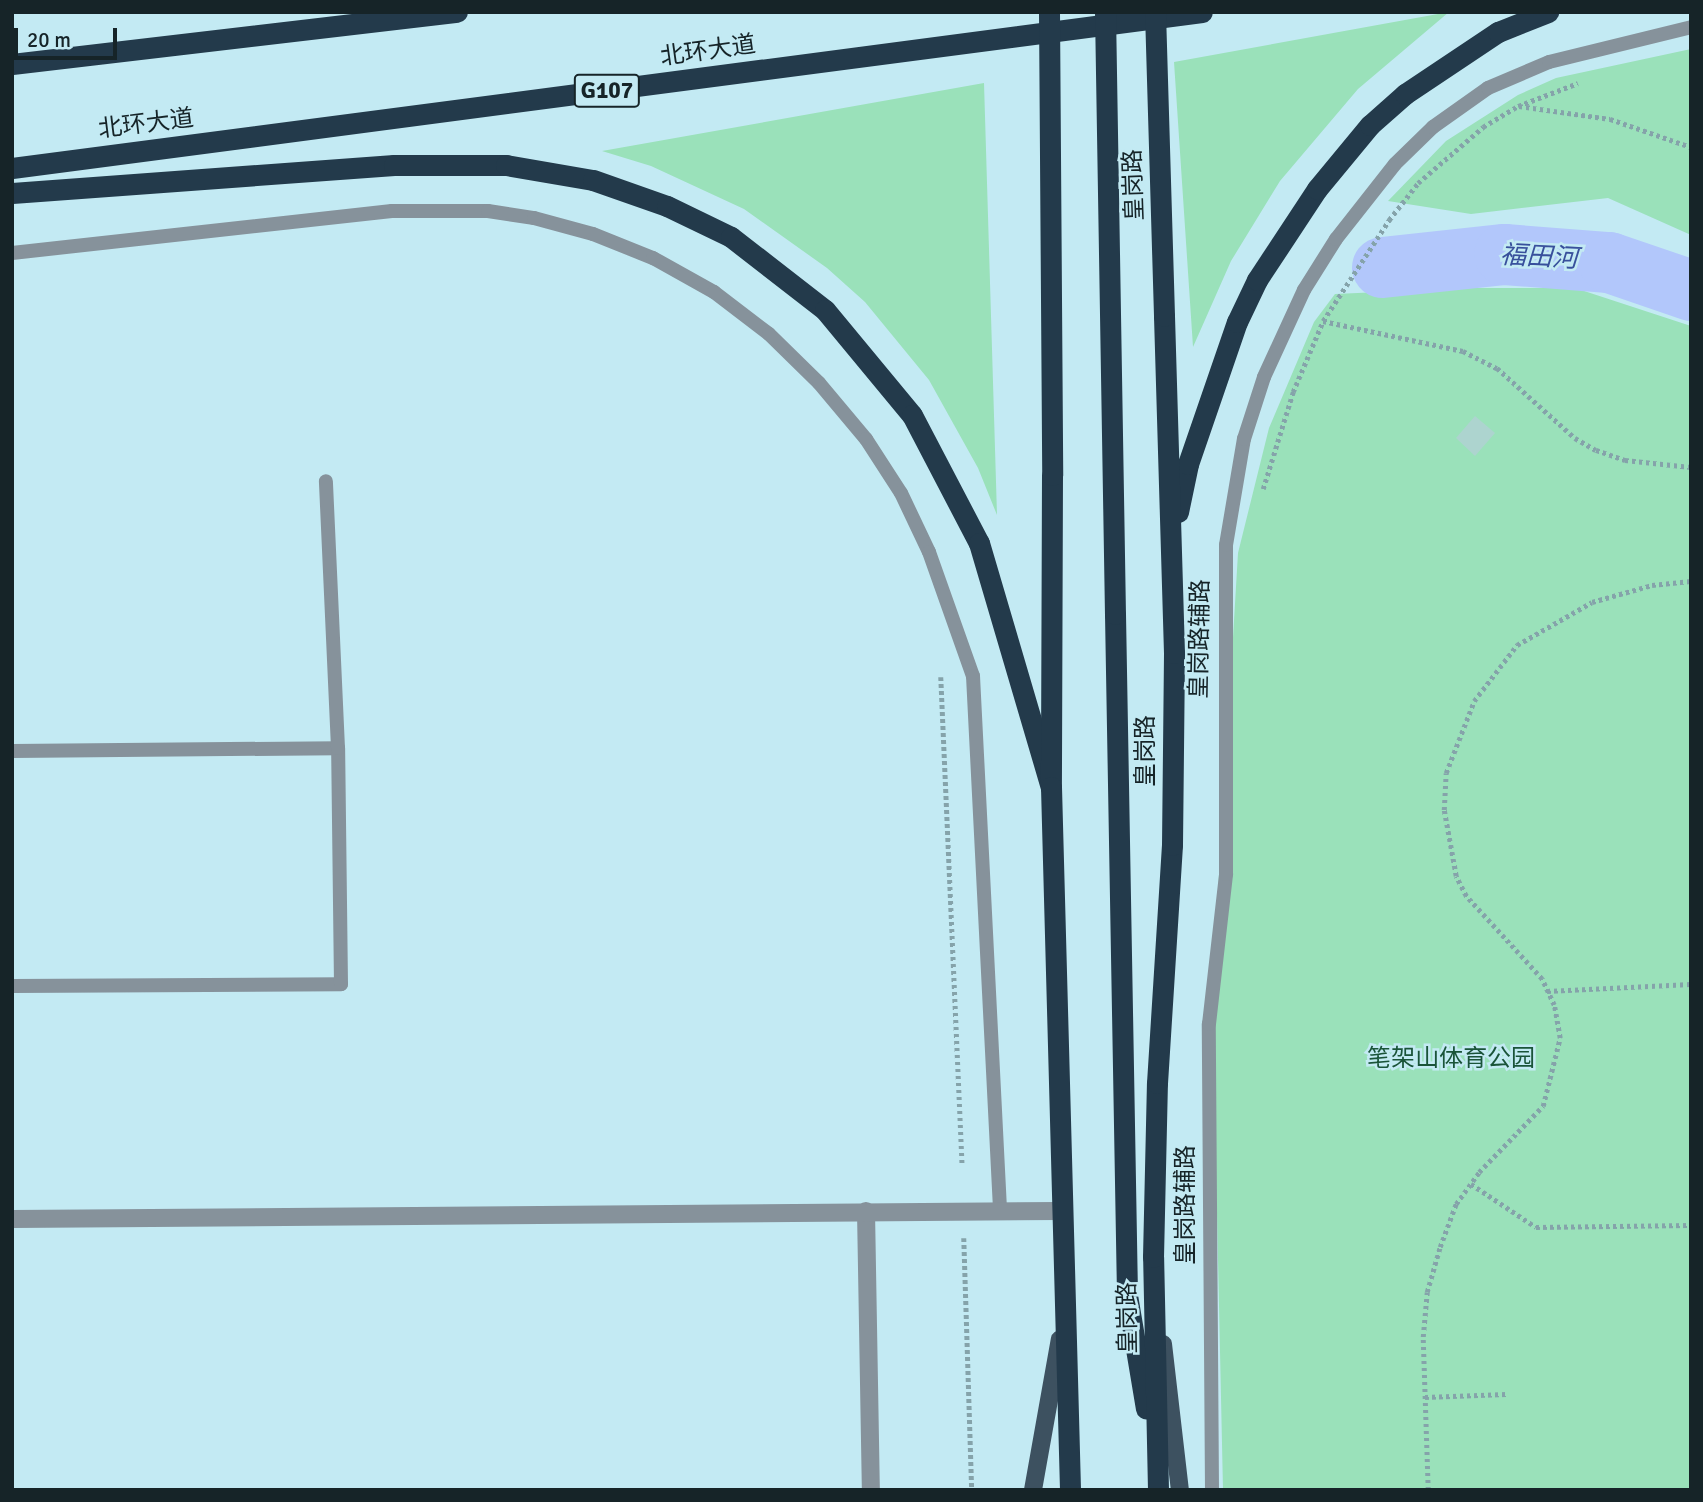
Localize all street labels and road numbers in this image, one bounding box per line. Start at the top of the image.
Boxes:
street label: 北环大道 [658,30,758,72]
road number: G107 [574,72,640,110]
street label: 北环大道 [97,104,195,144]
street label: 皇岗路 [1118,149,1150,221]
street label: 皇岗路辅路 [1185,579,1215,699]
street label: 皇岗路 [1132,715,1160,787]
street label: 皇岗路辅路 [1172,1145,1200,1265]
street label: 皇岗路 [1113,1282,1143,1354]

